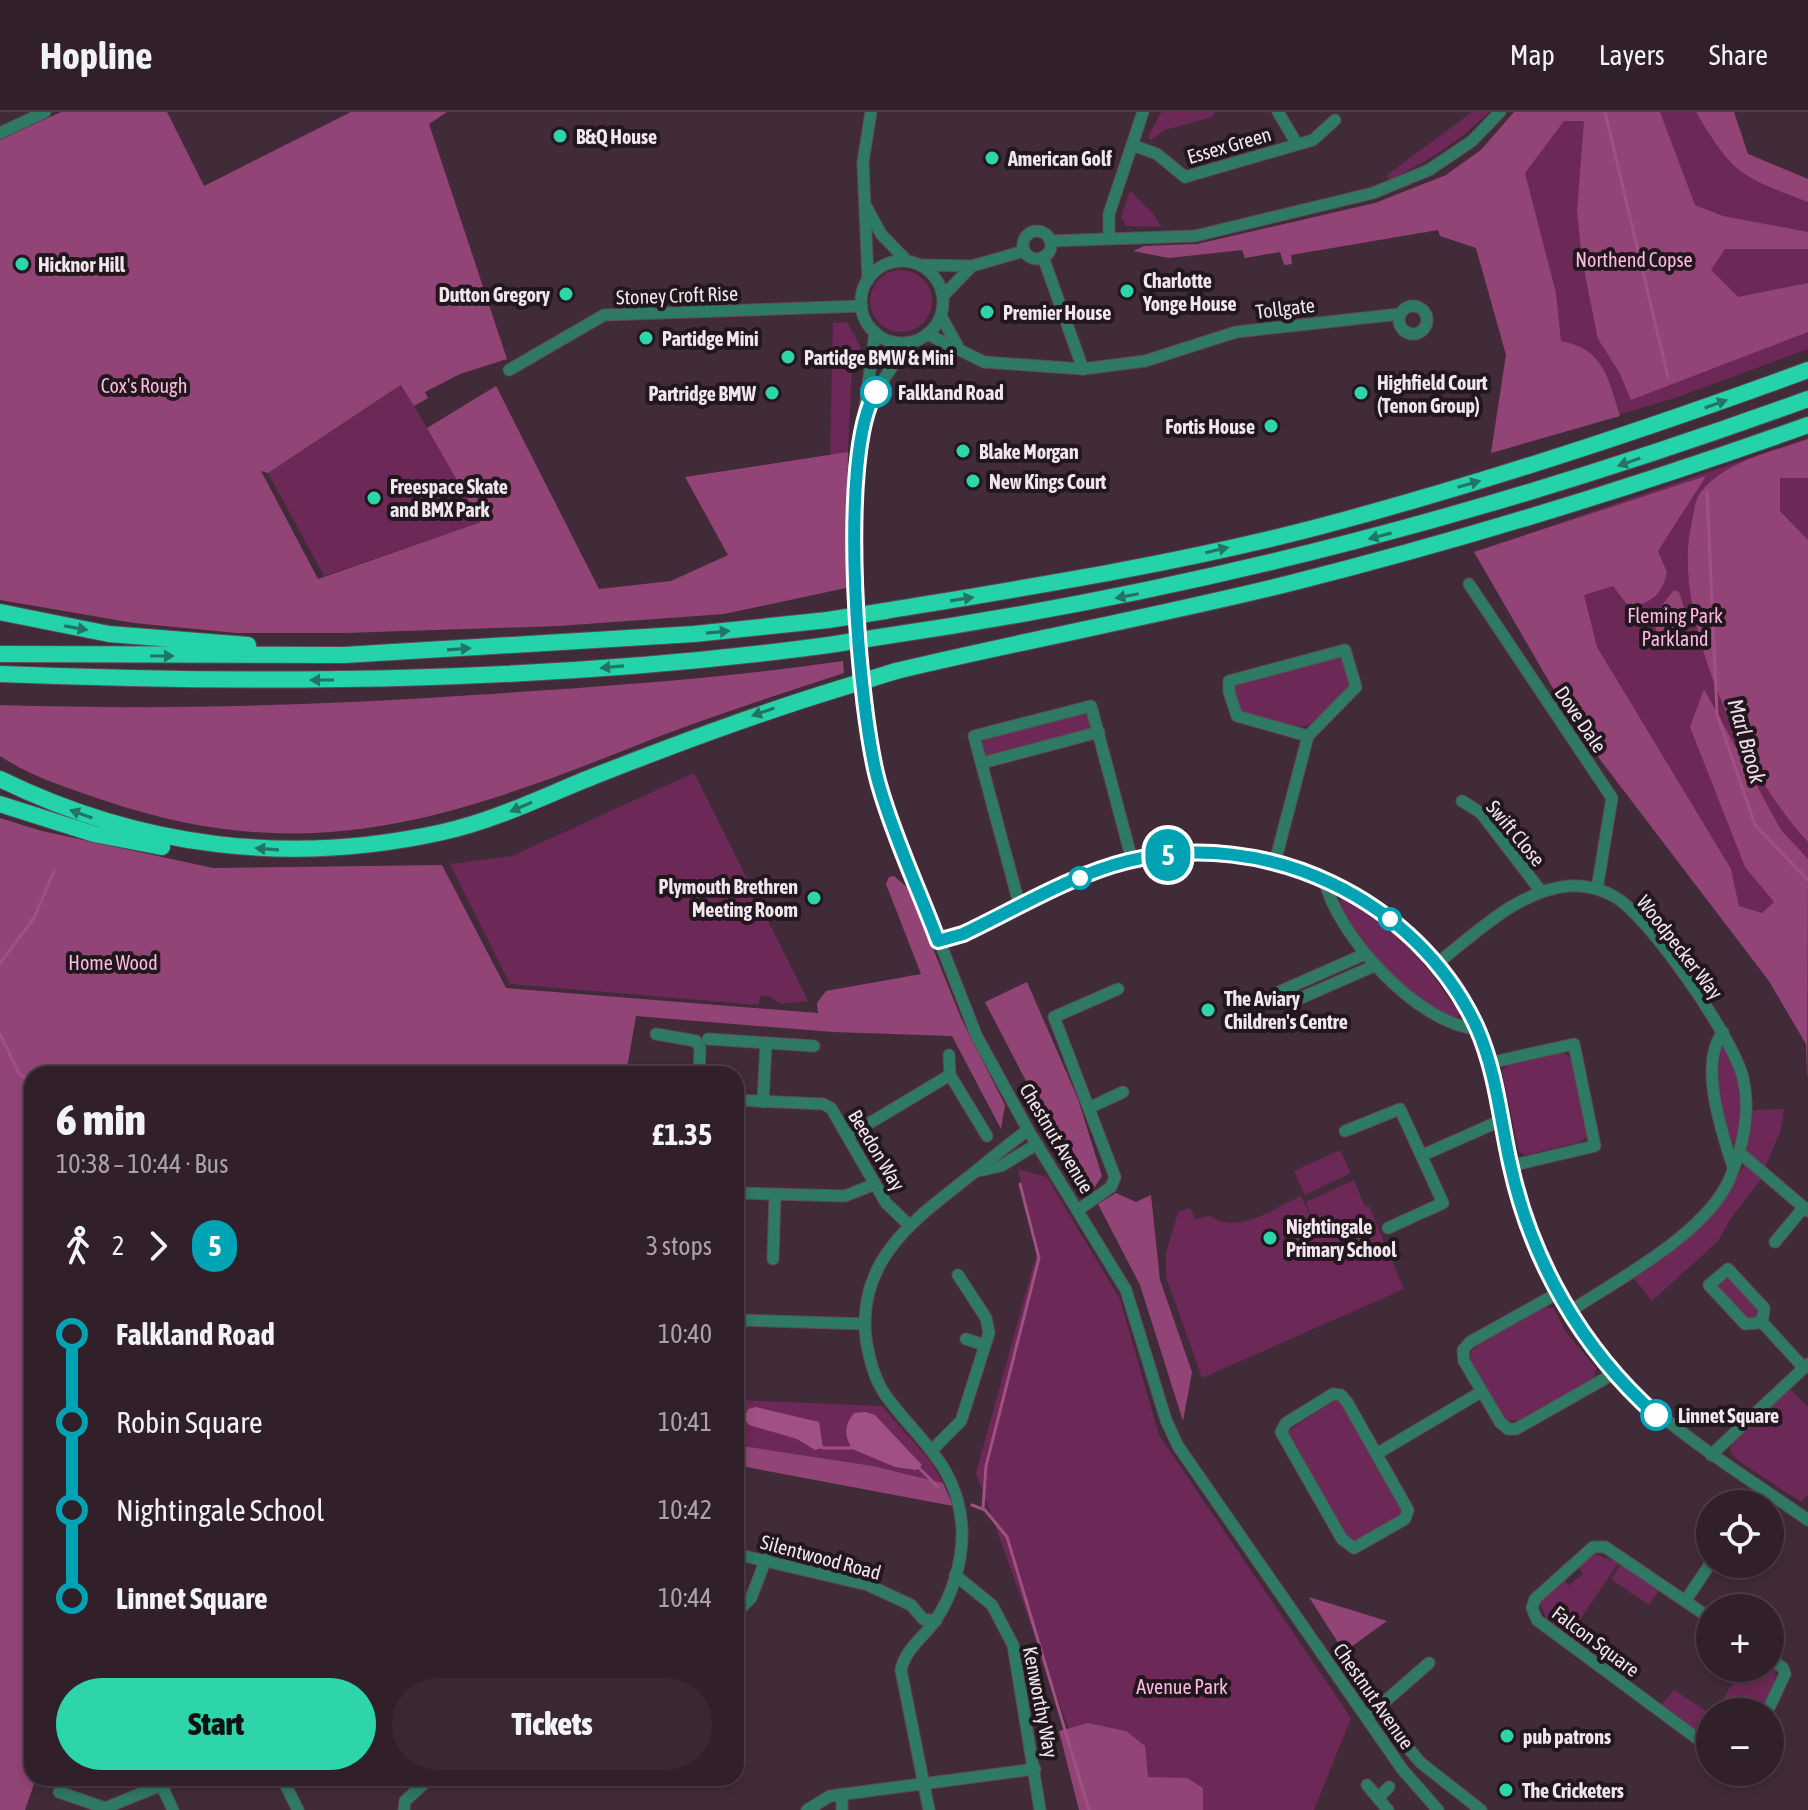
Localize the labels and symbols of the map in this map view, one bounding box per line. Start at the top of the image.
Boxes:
street label: Essex Green [1184,122,1274,168]
place label: B&Q House [576,125,657,148]
marker: B&Q House [551,127,569,145]
place label: American Golf [1007,147,1112,170]
marker: American Golf [983,149,1001,167]
park label: Northend Copse [1575,248,1693,271]
place label: Hicknor Hill [38,253,126,276]
marker: Hicknor Hill [13,255,31,273]
place label: Charlotte Yonge House [1142,269,1237,315]
street label: Stoney Croft Rise [616,281,738,309]
marker: Charlotte Yonge House [1118,282,1136,300]
place label: Dutton Gregory [439,283,551,306]
marker: Dutton Gregory [557,285,575,303]
street label: Tollgate [1254,293,1316,323]
place label: Premier House [1003,301,1111,324]
marker: Premier House [978,303,996,321]
place label: Partidge Mini [662,327,759,350]
marker: Partidge Mini [637,329,655,347]
place label: Partidge BMW & Mini [804,346,954,369]
marker: Partidge BMW & Mini [779,348,797,366]
place label: Highfield Court (Tenon Group) [1377,371,1488,417]
park label: Cox's Rough [101,374,187,397]
marker: Falkland Road [861,377,891,407]
place label: Falkland Road [898,381,1004,404]
place label: Partridge BMW [648,382,756,405]
marker: Partridge BMW [763,384,781,402]
marker: Highfield Court (Tenon Group) [1352,384,1370,402]
one-way arrow [1704,397,1728,409]
place label: Fortis House [1165,415,1255,438]
marker: Fortis House [1262,417,1280,435]
place label: Blake Morgan [979,440,1079,463]
marker: Blake Morgan [954,442,972,460]
one-way arrow [1617,457,1641,469]
place label: New Kings Court [989,470,1107,493]
marker: New Kings Court [964,472,982,490]
place label: Freespace Skate and BMX Park [390,475,508,521]
one-way arrow [1457,477,1481,490]
marker: Freespace Skate and BMX Park [365,489,383,507]
one-way arrow [1367,530,1392,542]
one-way arrow [1205,543,1230,556]
one-way arrow [1114,590,1139,603]
one-way arrow [950,592,975,604]
park label: Fleming Park Parkland [1627,604,1723,650]
one-way arrow [64,622,89,634]
one-way arrow [706,625,731,638]
one-way arrow [447,642,472,655]
one-way arrow [150,650,175,662]
one-way arrow [599,661,624,674]
one-way arrow [309,674,334,686]
street label: Dove Dale [1551,681,1611,757]
water label: Marl Brook [1723,696,1772,787]
one-way arrow [751,707,775,719]
street label: Swift Close [1482,796,1550,870]
one-way arrow [509,800,533,813]
one-way arrow [69,807,93,820]
line badge: 5 [1142,829,1194,881]
one-way arrow [254,842,279,855]
unlabelled marker [1069,867,1091,889]
place label: Plymouth Brethren Meeting Room [659,875,798,921]
marker: Plymouth Brethren Meeting Room [805,889,823,907]
street label: Woodpecker Way [1632,890,1728,1004]
unlabelled marker [1379,908,1401,930]
park label: Home Wood [68,951,158,974]
place label: The Aviary Children's Centre [1224,987,1348,1033]
marker: The Aviary Children's Centre [1199,1001,1217,1019]
street label: Chestnut Avenue [1015,1079,1099,1197]
street label: Beedon Way [844,1105,910,1195]
place label: Nightingale Primary School [1286,1215,1397,1261]
marker: Nightingale Primary School [1261,1229,1279,1247]
marker: Linnet Square [1641,1400,1671,1430]
place label: Linnet Square [1678,1404,1779,1427]
street label: Silentwood Road [758,1530,884,1584]
street label: Falcon Square [1548,1601,1644,1681]
street label: Chestnut Avenue [1329,1639,1419,1753]
street label: Kenworthy Way [1019,1644,1063,1760]
park label: Avenue Park [1136,1675,1228,1698]
place label: pub patrons [1523,1725,1611,1748]
marker: pub patrons [1498,1727,1516,1745]
place label: The Cricketers [1522,1779,1624,1802]
marker: The Cricketers [1497,1781,1515,1799]

